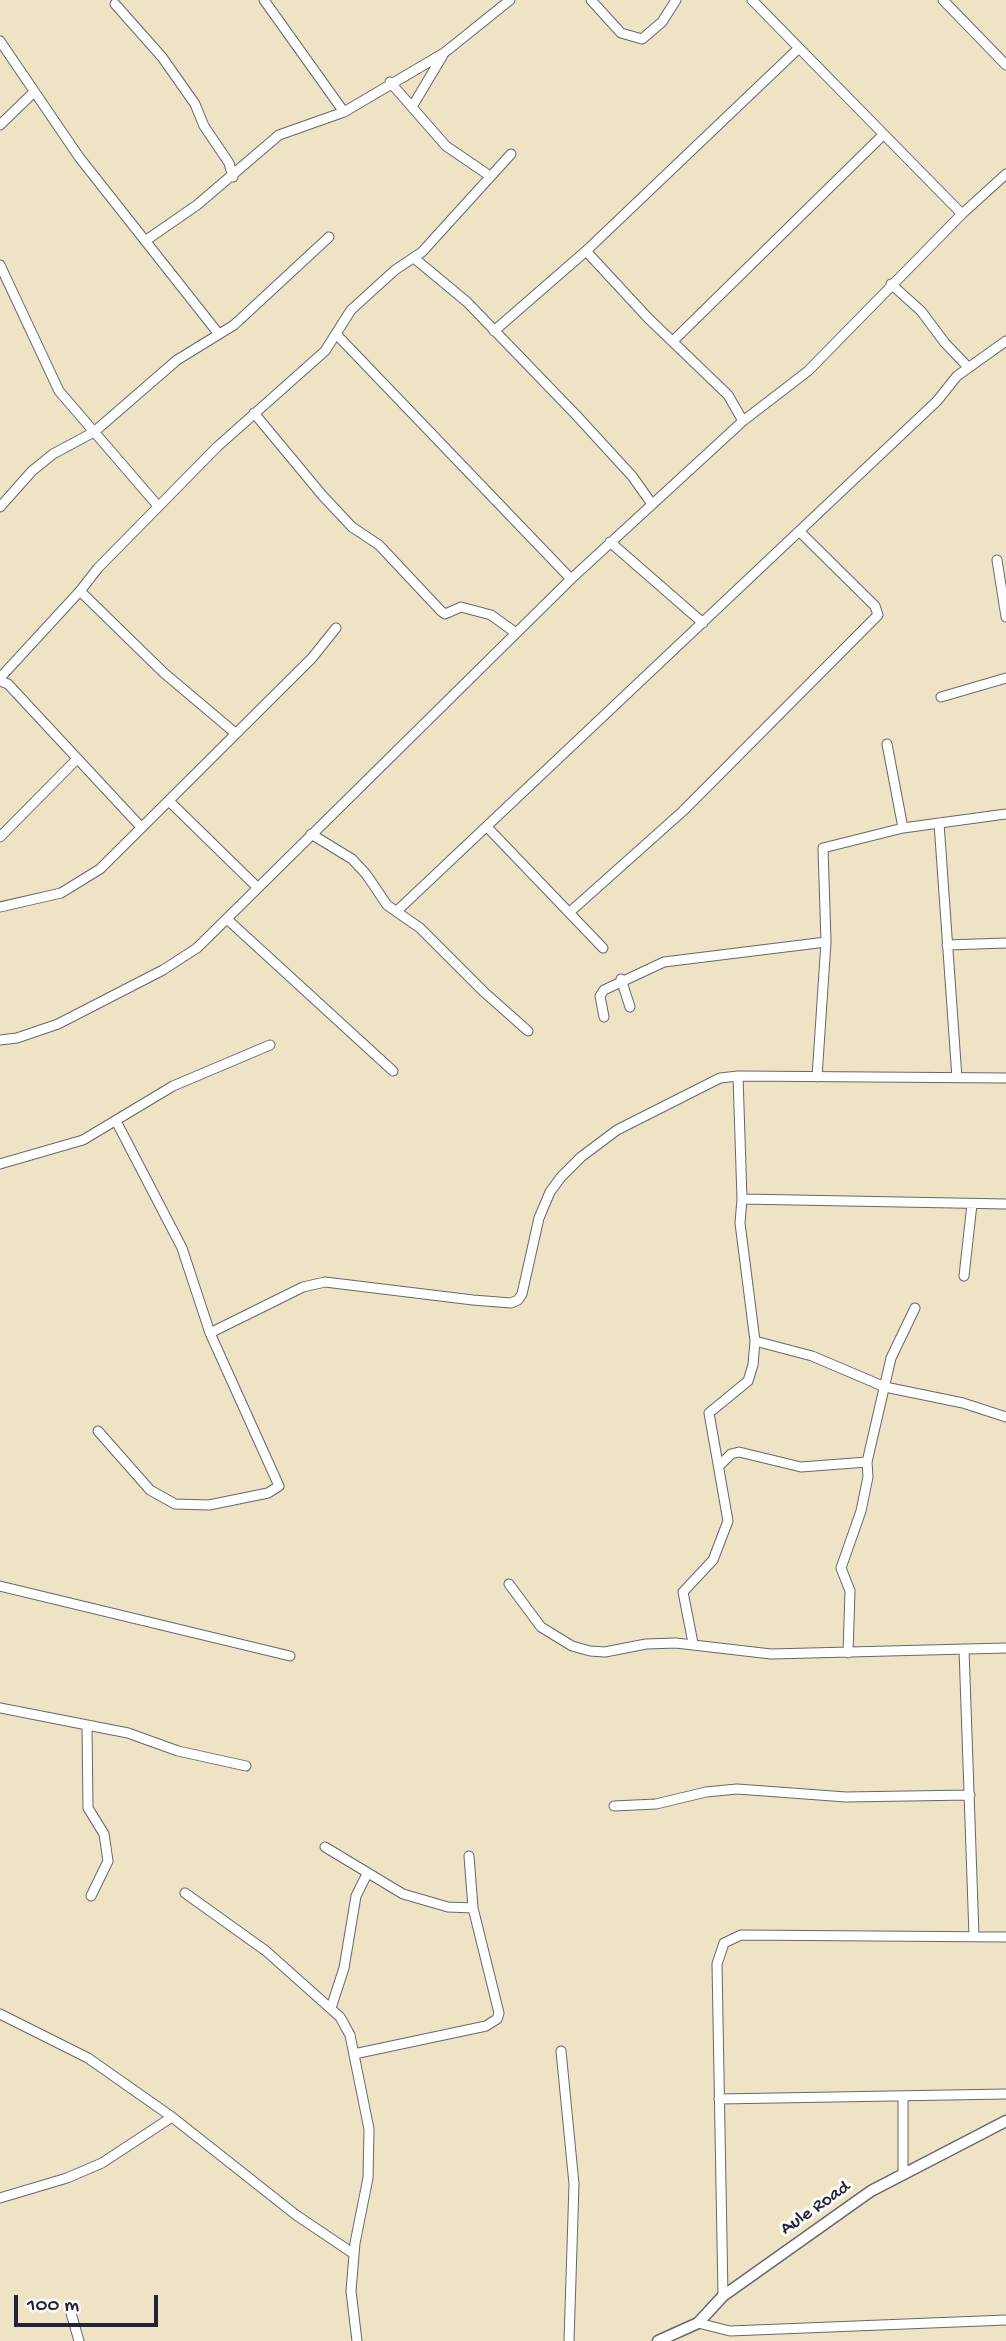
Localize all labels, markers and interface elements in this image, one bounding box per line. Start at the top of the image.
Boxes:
street label: Aule Road [777,2177,855,2241]
scale bar [18,2282,161,2326]
text: 100 m [27,2294,79,2319]

